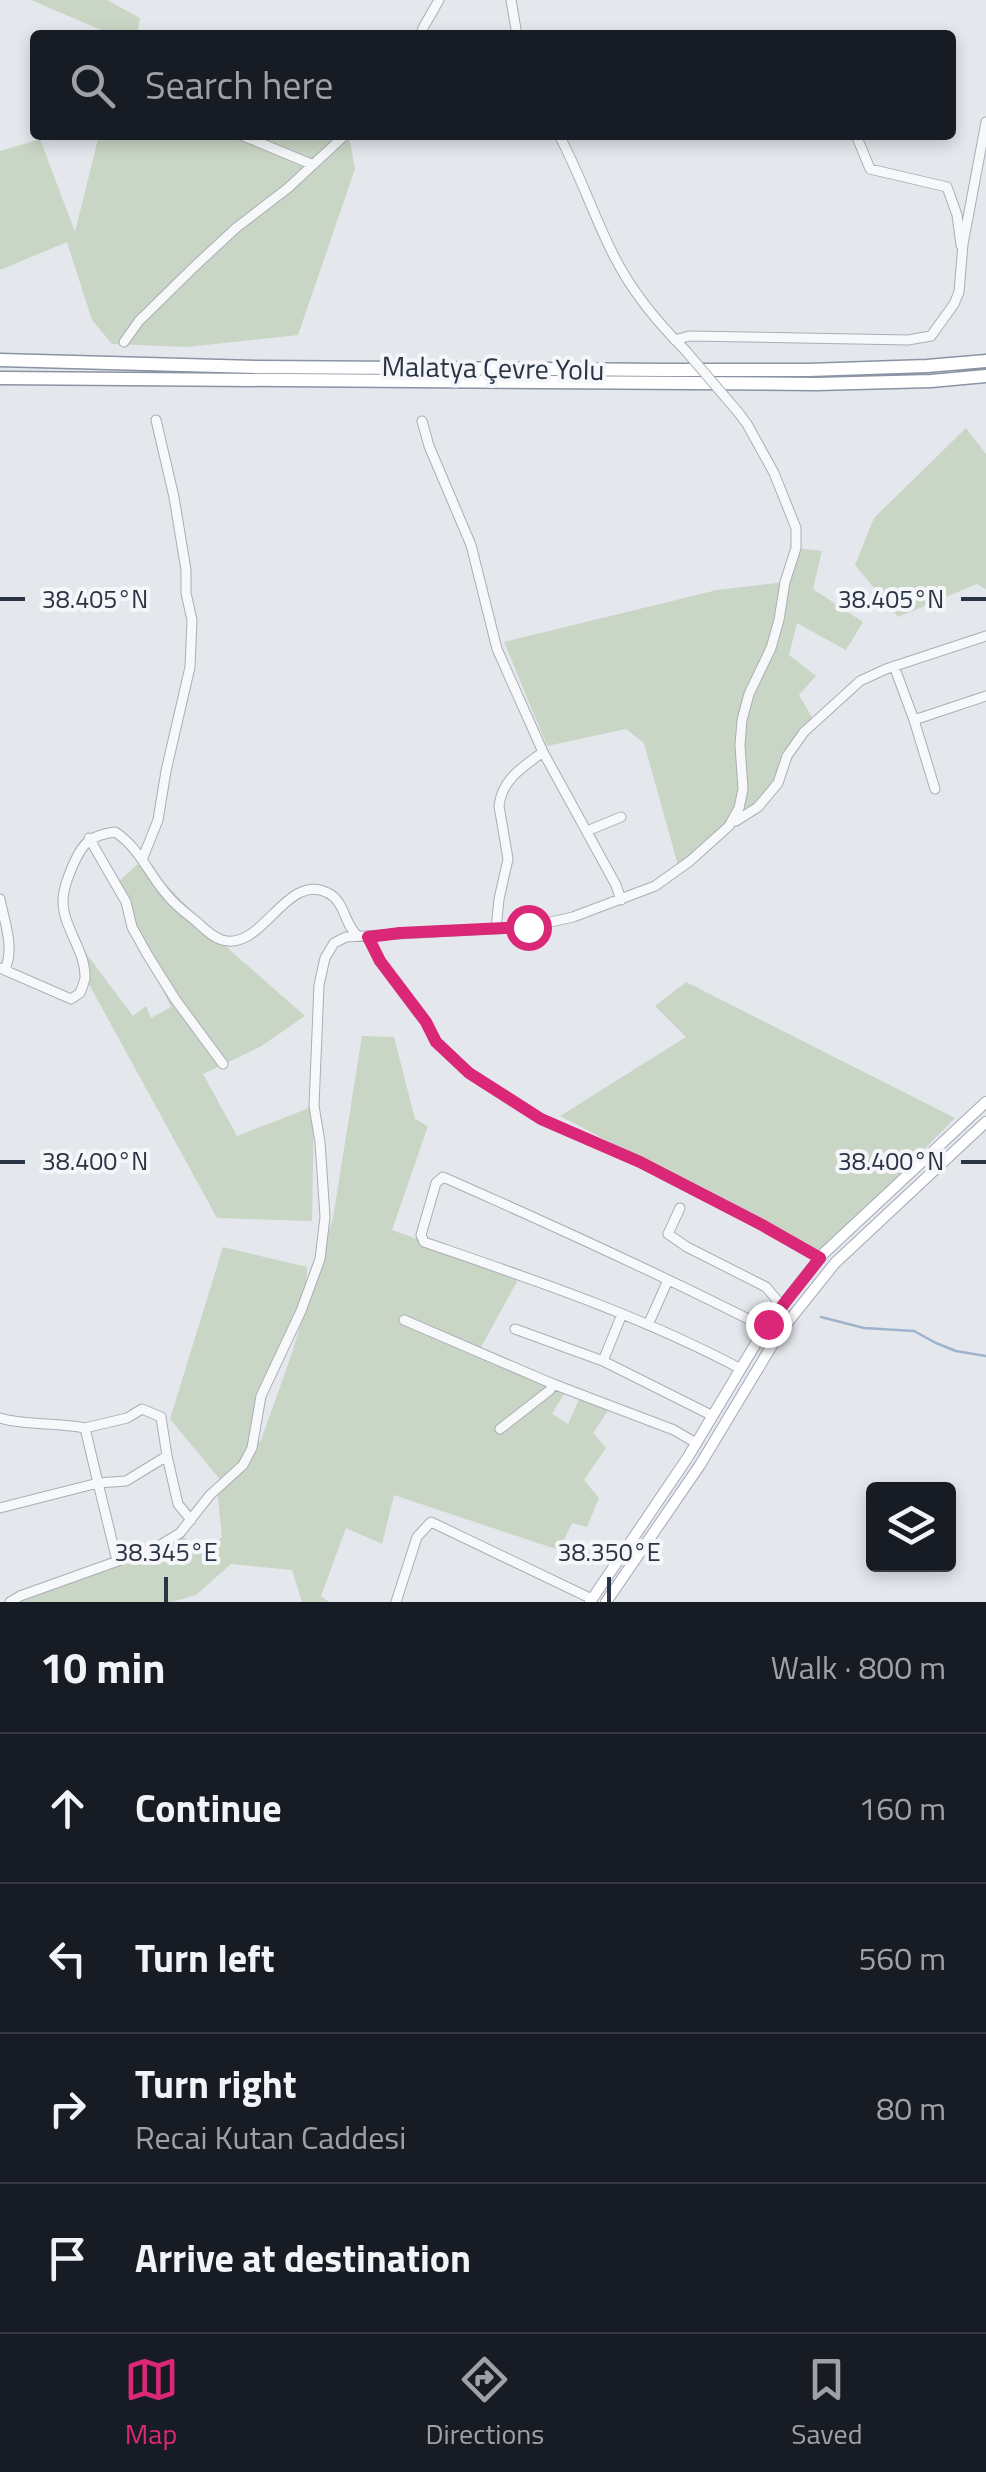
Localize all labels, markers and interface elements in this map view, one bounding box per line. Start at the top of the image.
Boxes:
search box [30,30,956,140]
text: Search here [145,56,333,114]
icon: search [65,58,120,113]
street label: Malatya Çevre Yolu [381,344,605,391]
text: 38.405°N [42,580,148,618]
text: 38.405°N [838,580,944,618]
route start [506,905,552,951]
text: 38.400°N [42,1142,148,1180]
text: 38.400°N [838,1142,944,1180]
route end [746,1302,792,1348]
map controls [866,1482,956,1572]
button: layers [866,1482,956,1572]
text: 38.345°E [114,1533,218,1571]
text: 38.350°E [557,1533,661,1571]
text: 10 min [40,1635,166,1699]
text: Walk · 800 m [771,1643,946,1691]
text: Continue [135,1779,282,1837]
icon: ahead [40,1781,95,1836]
text: 160 m [858,1784,946,1832]
text: Turn left [135,1929,275,1987]
icon: left [40,1931,95,1986]
text: 560 m [858,1934,946,1982]
text: Turn right [135,2055,297,2113]
icon: right [40,2081,95,2136]
text: 80 m [876,2084,946,2132]
text: Recai Kutan Caddesi [135,2113,406,2161]
text: Arrive at destination [135,2229,471,2287]
icon: arrive [40,2231,95,2286]
tab: Map [124,2352,179,2455]
tab: Directions [426,2352,544,2455]
tab: Saved [791,2352,862,2455]

